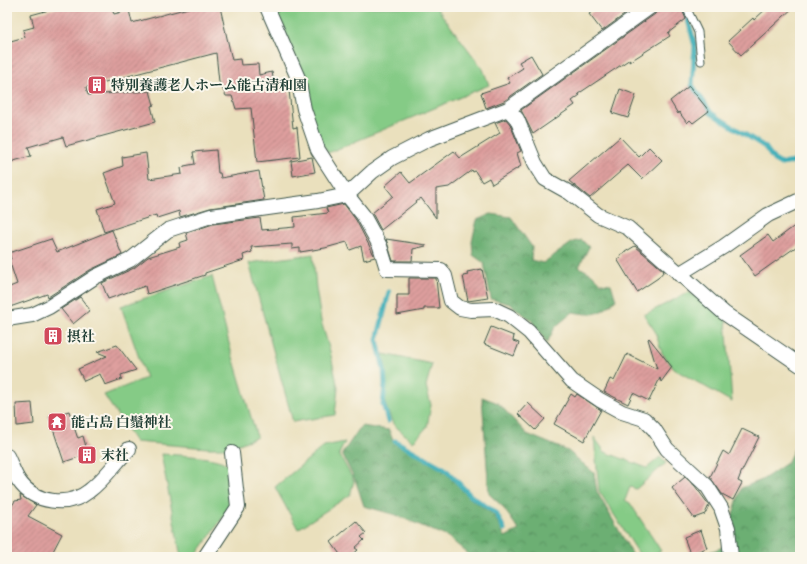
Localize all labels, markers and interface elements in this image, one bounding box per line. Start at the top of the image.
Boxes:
building icon: 特別養護老人ホーム能古清和園 [86,74,108,96]
place label: 特別養護老人ホーム能古清和園 [111,76,307,95]
building icon: 摂社 [42,325,64,347]
place label: 摂社 [67,327,95,346]
temple icon: 能古島 白鬚神社 [46,411,68,433]
place label: 能古島 白鬚神社 [71,413,171,432]
building icon: 末社 [76,444,98,466]
place label: 末社 [101,446,129,465]

